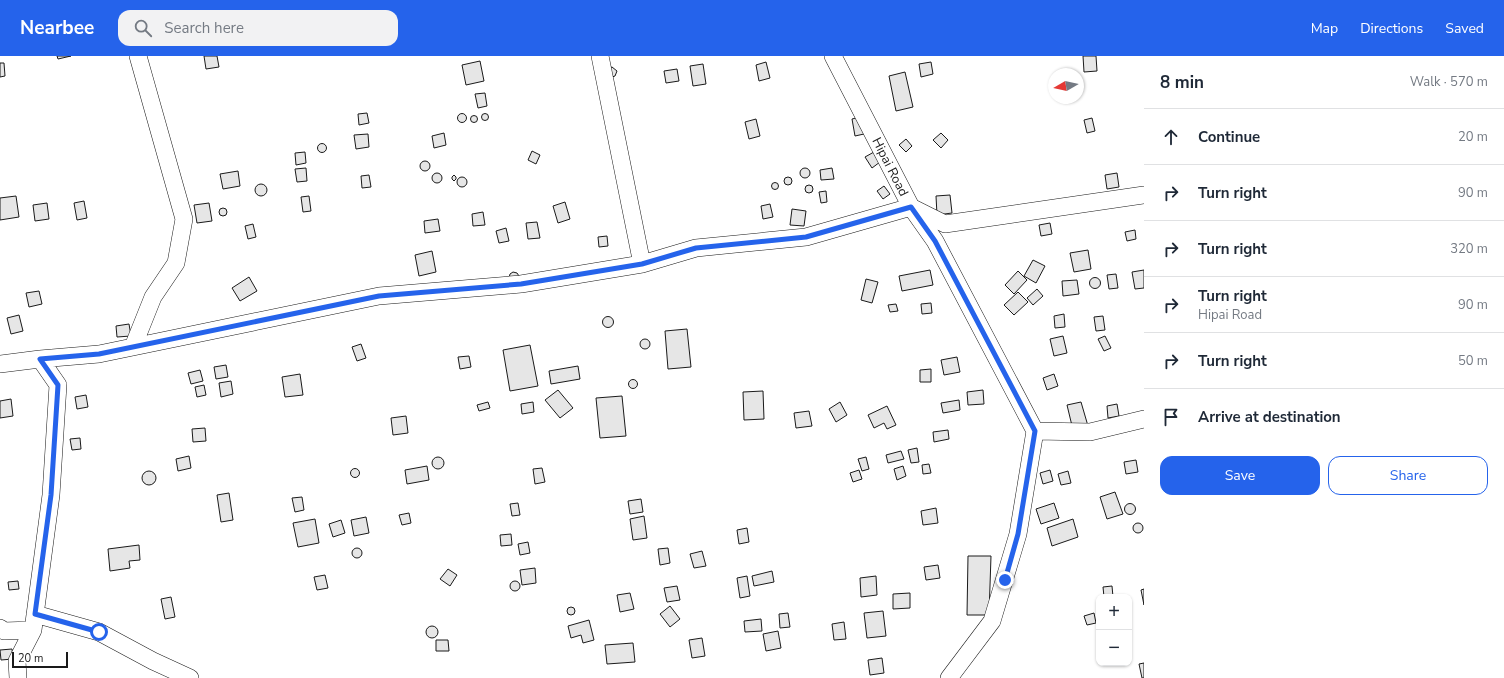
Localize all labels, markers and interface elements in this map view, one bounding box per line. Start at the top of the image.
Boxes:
search box [118,10,398,46]
text: Nearbee [20,15,94,41]
icon: search [132,17,154,39]
text: Search here [164,18,244,38]
text: Map [1311,19,1338,38]
text: Directions [1360,19,1423,38]
text: Saved [1445,19,1484,38]
north arrow [1048,68,1084,104]
text: 8 min [1160,71,1204,94]
text: Walk · 570 m [1410,73,1488,91]
icon: ahead [1160,126,1182,148]
text: Continue [1198,127,1260,147]
text: 20 m [1458,128,1488,146]
street label: Hipai Road [867,134,913,200]
icon: right [1160,182,1182,204]
text: Turn right [1198,183,1267,203]
text: 90 m [1458,184,1488,202]
icon: right [1160,238,1182,260]
text: Turn right [1198,239,1267,259]
text: 320 m [1450,240,1488,258]
text: Turn right [1198,286,1267,306]
icon: right [1160,294,1182,316]
text: 90 m [1458,296,1488,314]
text: Hipai Road [1198,306,1262,324]
icon: right [1160,350,1182,372]
text: Turn right [1198,351,1267,371]
text: 50 m [1458,352,1488,370]
icon: arrive [1160,406,1182,428]
text: Arrive at destination [1198,407,1341,427]
button: Save [1160,456,1320,495]
button: Share [1328,456,1488,495]
route end [996,571,1014,589]
map controls [1096,594,1132,666]
button: + [1096,594,1132,630]
route start [90,623,108,641]
button: − [1096,630,1132,666]
scale bar [12,650,68,669]
text: 20 m [18,651,43,666]

